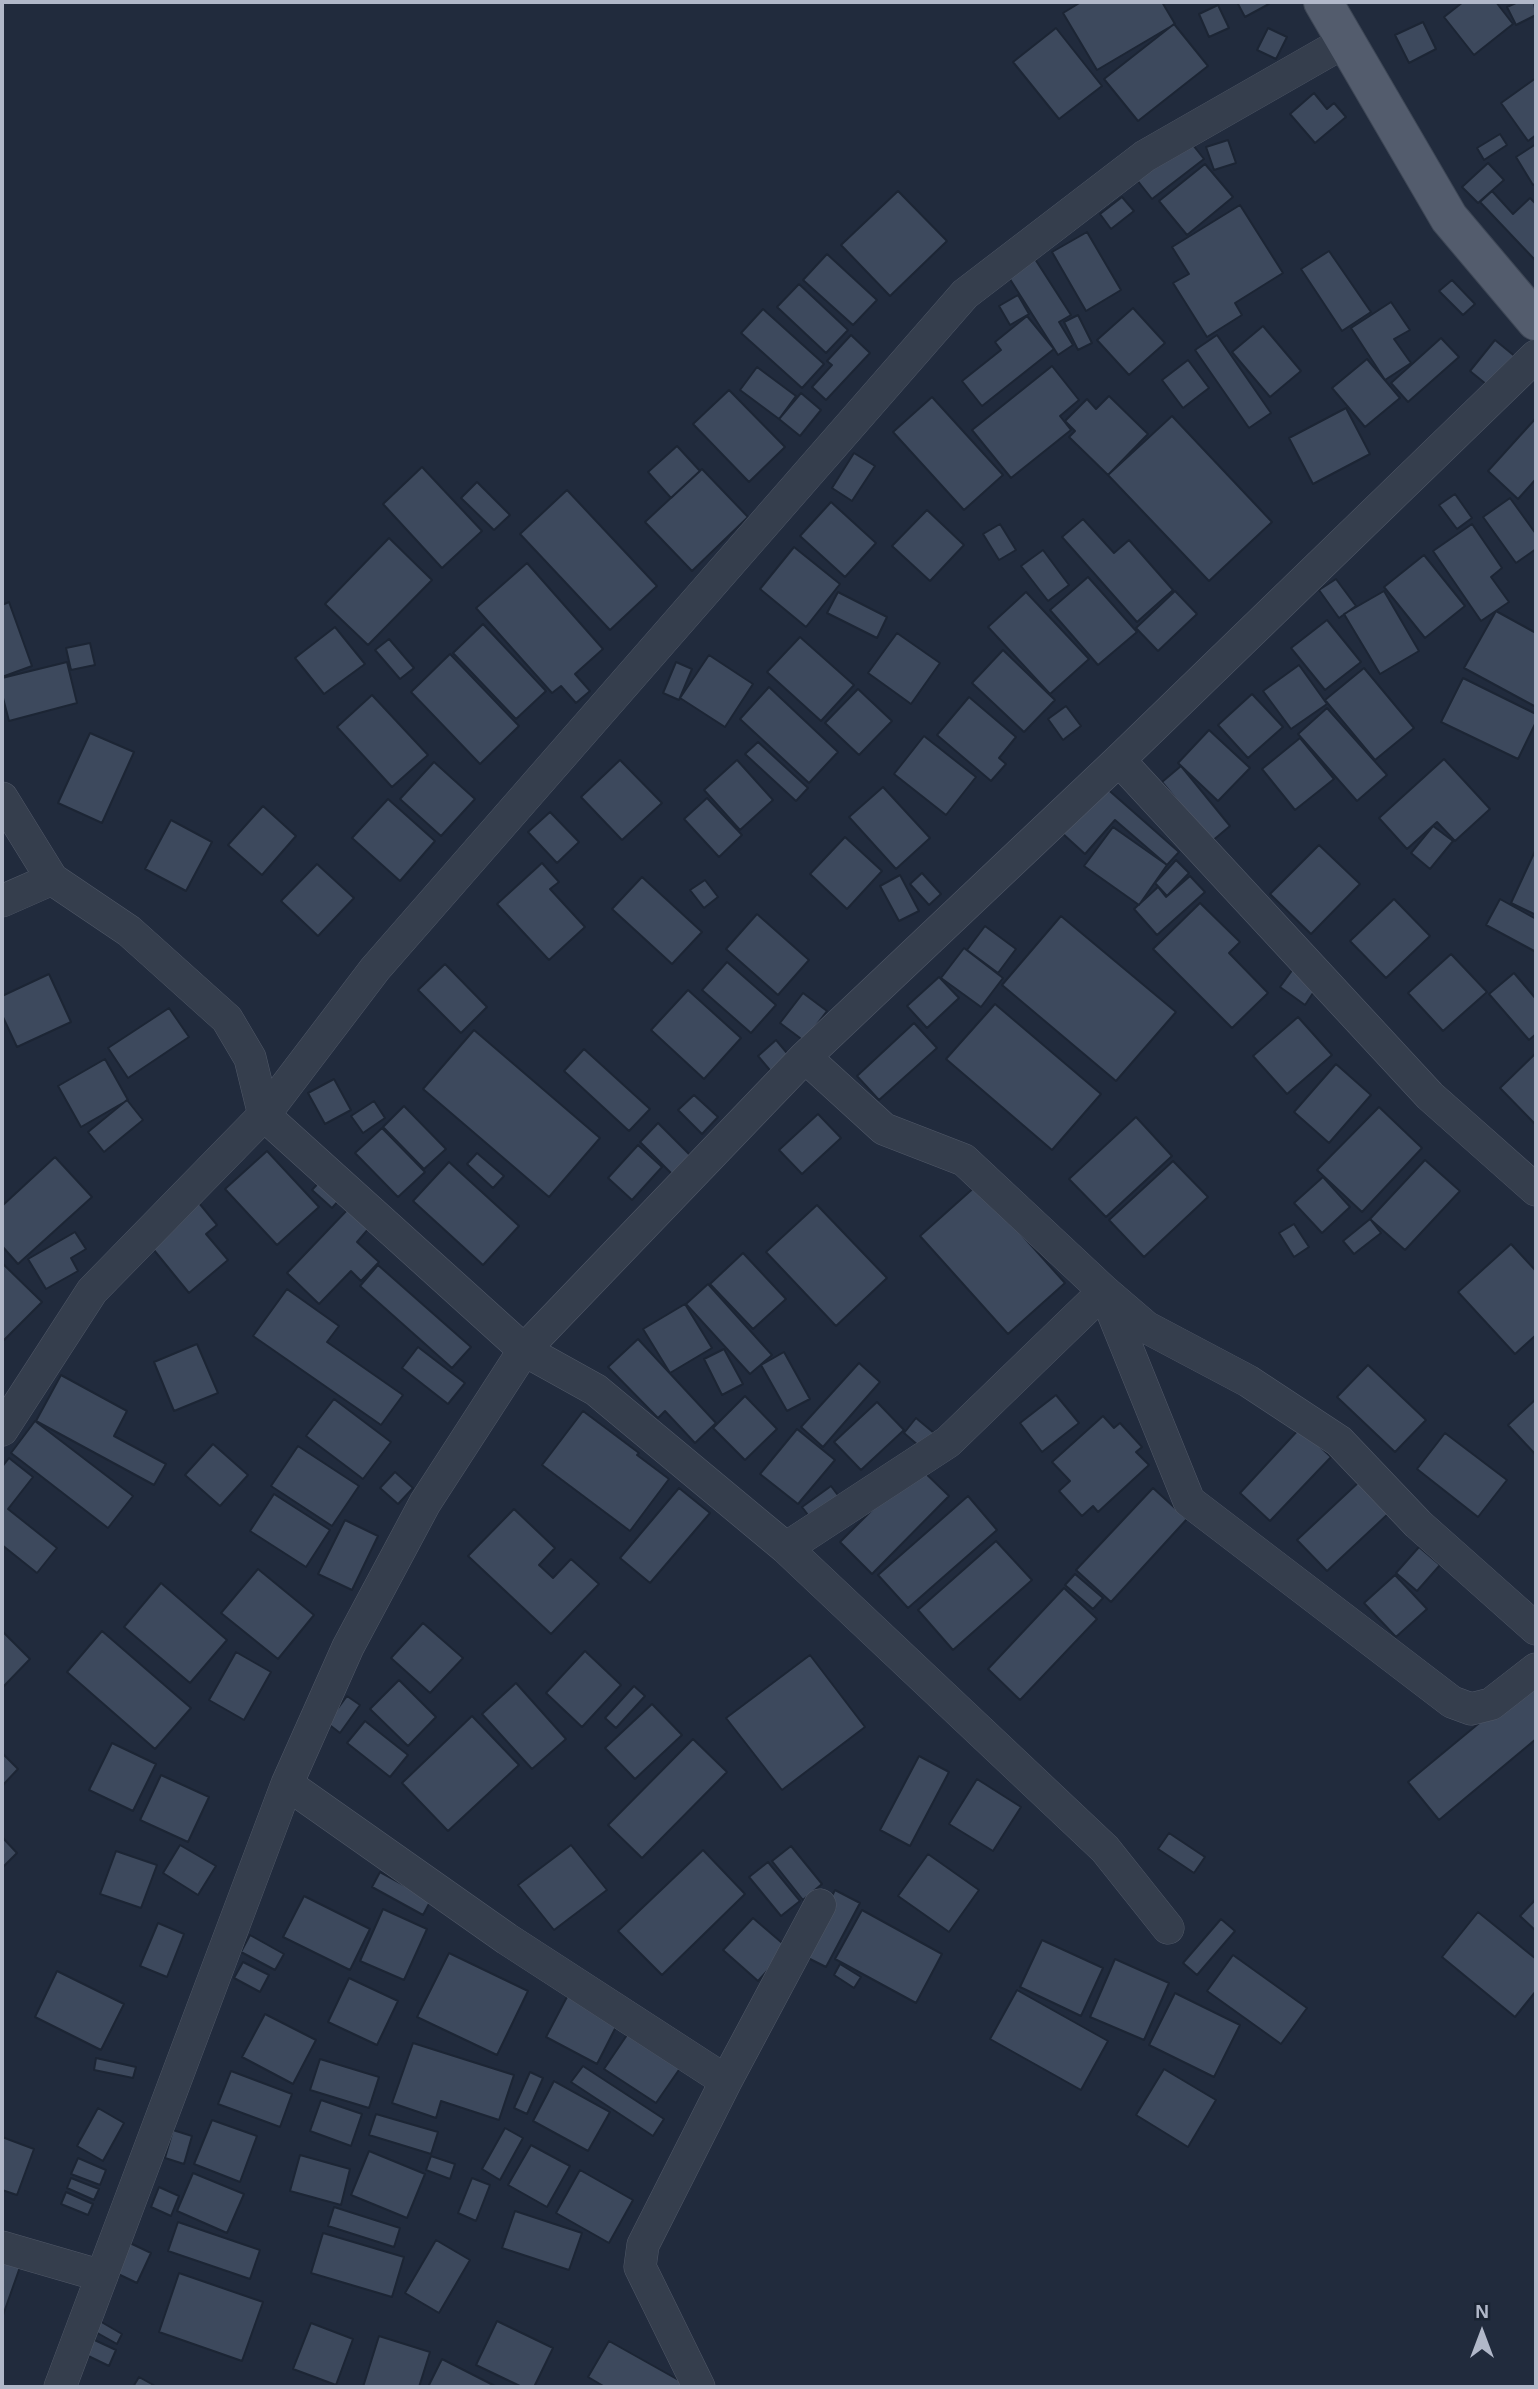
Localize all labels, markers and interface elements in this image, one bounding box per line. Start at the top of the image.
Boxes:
north arrow [1447,2298,1517,2368]
text: N [1475,2301,1489,2322]

